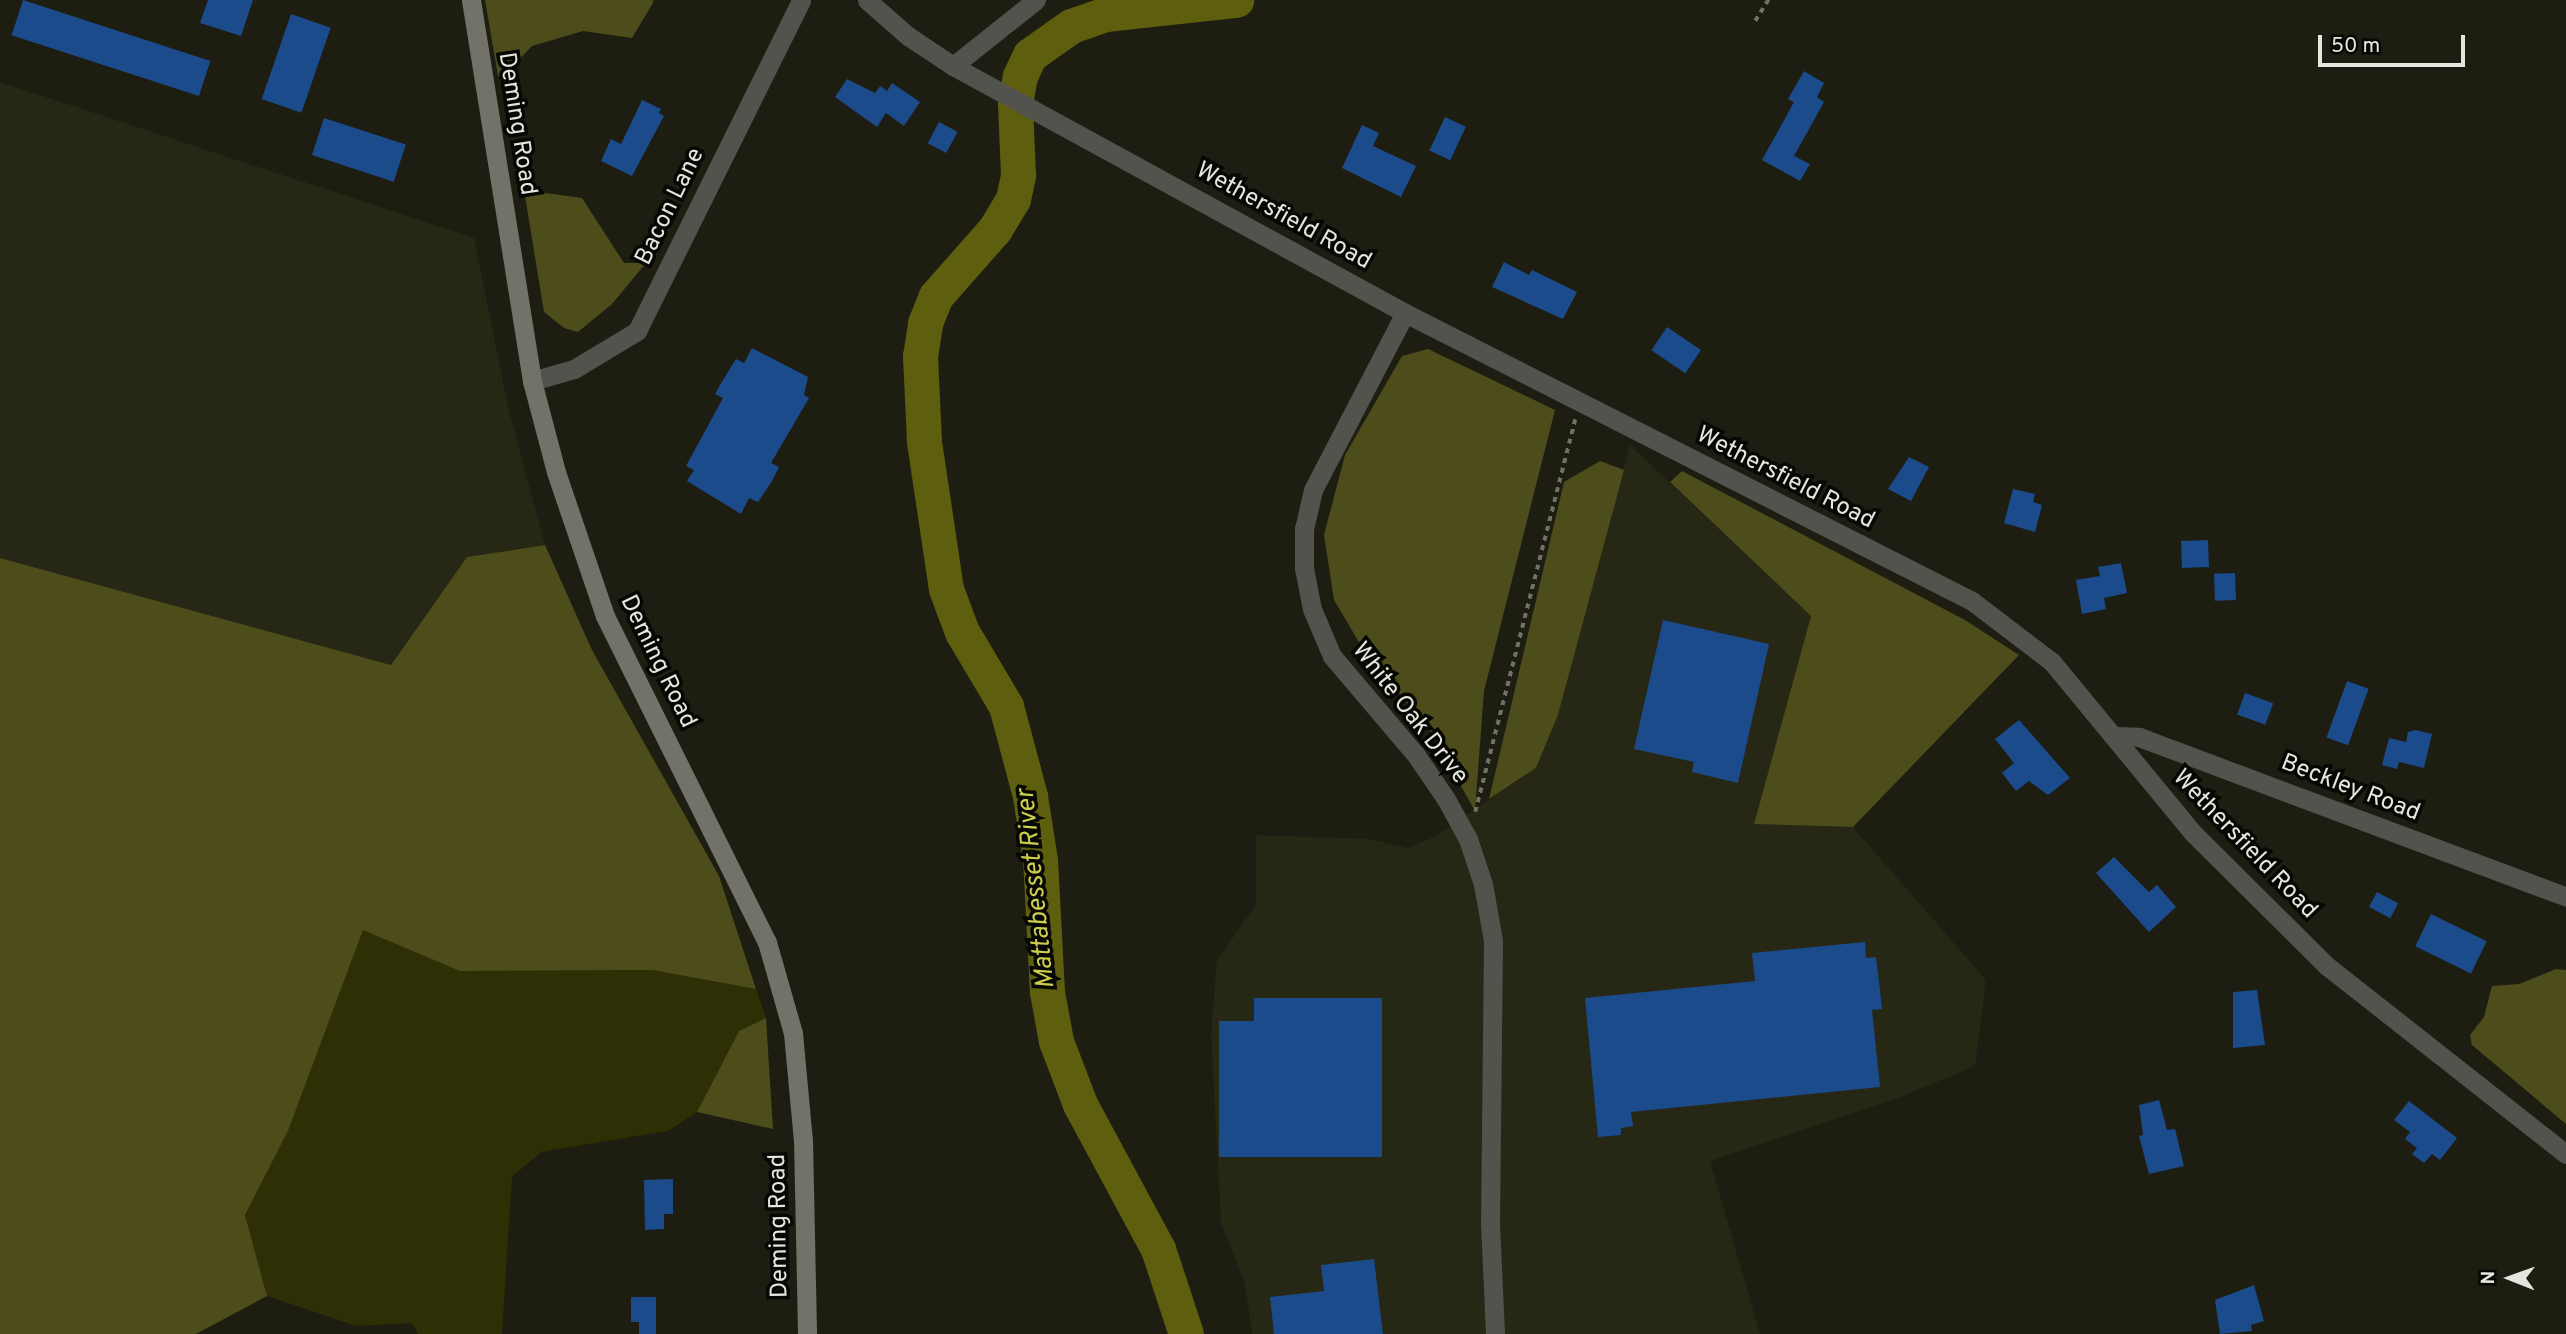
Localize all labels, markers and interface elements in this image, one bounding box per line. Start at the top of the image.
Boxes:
scale bar [2321,21,2468,65]
text: 50 m [2331,33,2380,60]
street label: Deming Road [490,50,542,198]
street label: Bacon Lane [630,144,712,270]
street label: Wethersfield Road [1190,157,1376,277]
street label: Wethersfield Road [1691,422,1879,536]
street label: Deming Road [612,591,702,733]
street label: White Oak Drive [1345,637,1473,791]
street label: Beckley Road [2276,749,2424,829]
street label: Wethersfield Road [2166,764,2322,926]
water label: Mattabesset River [1011,787,1063,991]
street label: Deming Road [764,1154,796,1298]
north arrow [2475,1243,2545,1313]
text: N [2477,1271,2501,1285]

